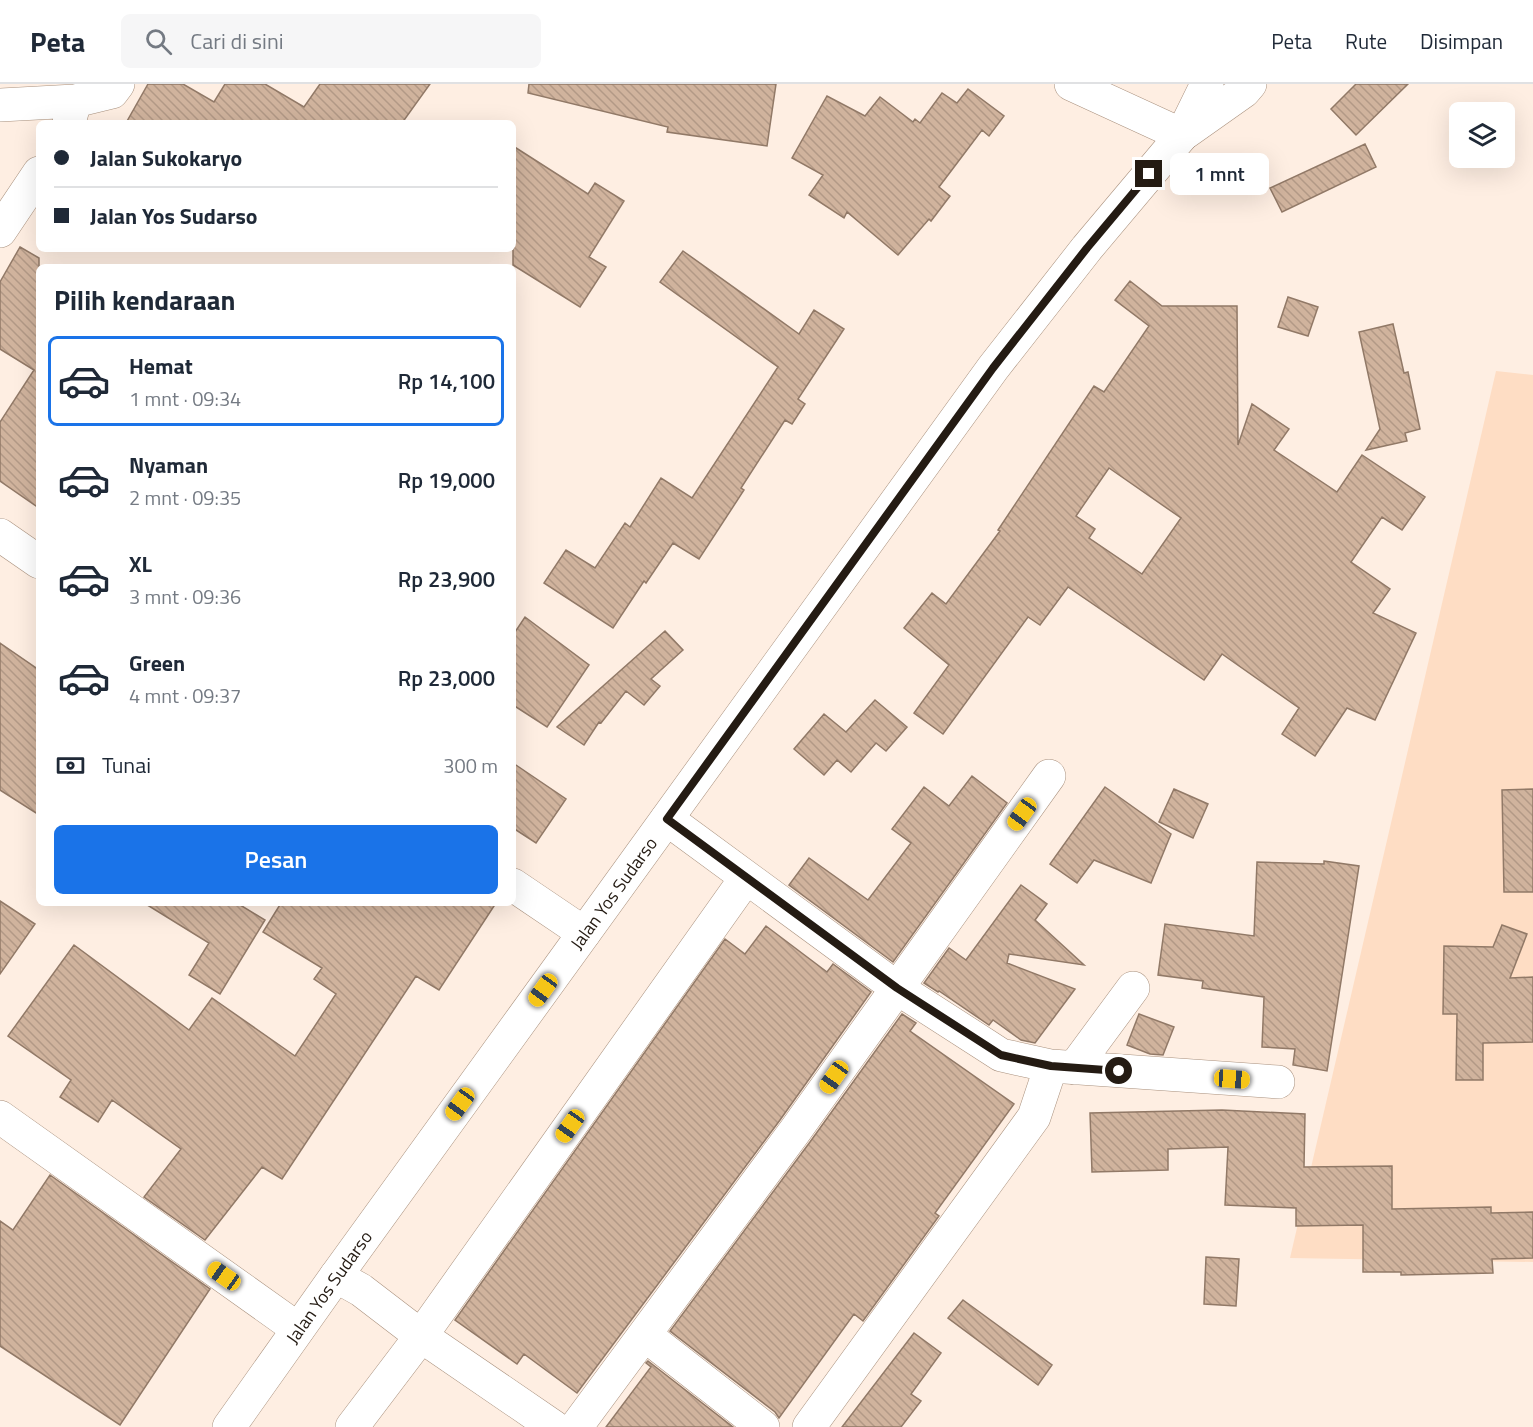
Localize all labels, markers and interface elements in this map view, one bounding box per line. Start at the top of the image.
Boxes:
search box [121,14,541,68]
text: Peta [30,20,85,63]
text: Cari di sini [190,24,284,58]
icon: search [142,25,175,58]
text: Peta [1271,25,1312,57]
text: Rute [1345,25,1387,57]
text: Disimpan [1420,25,1503,57]
map controls [1449,102,1515,168]
button: layers [1449,102,1515,168]
text: Jalan Sukokaryo [90,141,242,175]
callout: 1 mnt [1170,153,1269,195]
text: 1 mnt [1194,158,1245,189]
route end [1135,160,1162,187]
text: Jalan Yos Sudarso [90,199,257,233]
text: Pilih kendaraan [54,279,236,320]
text: Hemat [129,349,193,383]
icon: car [57,354,111,408]
text: Rp 14,100 [398,364,495,398]
text: 1 mnt · 09:34 [129,383,241,414]
text: Nyaman [129,448,208,482]
icon: car [57,453,111,507]
text: Rp 19,000 [398,463,495,497]
text: 2 mnt · 09:35 [129,482,241,513]
text: XL [129,547,152,581]
icon: car [57,552,111,606]
text: Rp 23,900 [398,562,495,596]
text: 3 mnt · 09:36 [129,581,241,612]
text: Green [129,646,185,680]
icon: car [57,651,111,705]
text: Rp 23,000 [398,661,495,695]
text: 4 mnt · 09:37 [129,680,241,711]
text: Tunai [102,748,151,782]
icon: cash [54,749,87,782]
text: 300 m [443,750,498,781]
car [1004,794,1040,834]
button: Pesan [54,825,498,894]
street label: Jalan Yos Sudarso [563,831,663,955]
car [525,970,561,1010]
car [816,1057,852,1097]
route start [1105,1057,1132,1084]
car [1213,1069,1251,1089]
car [442,1084,478,1124]
car [552,1106,588,1146]
street label: Jalan Yos Sudarso [279,1225,378,1349]
car [204,1258,244,1294]

